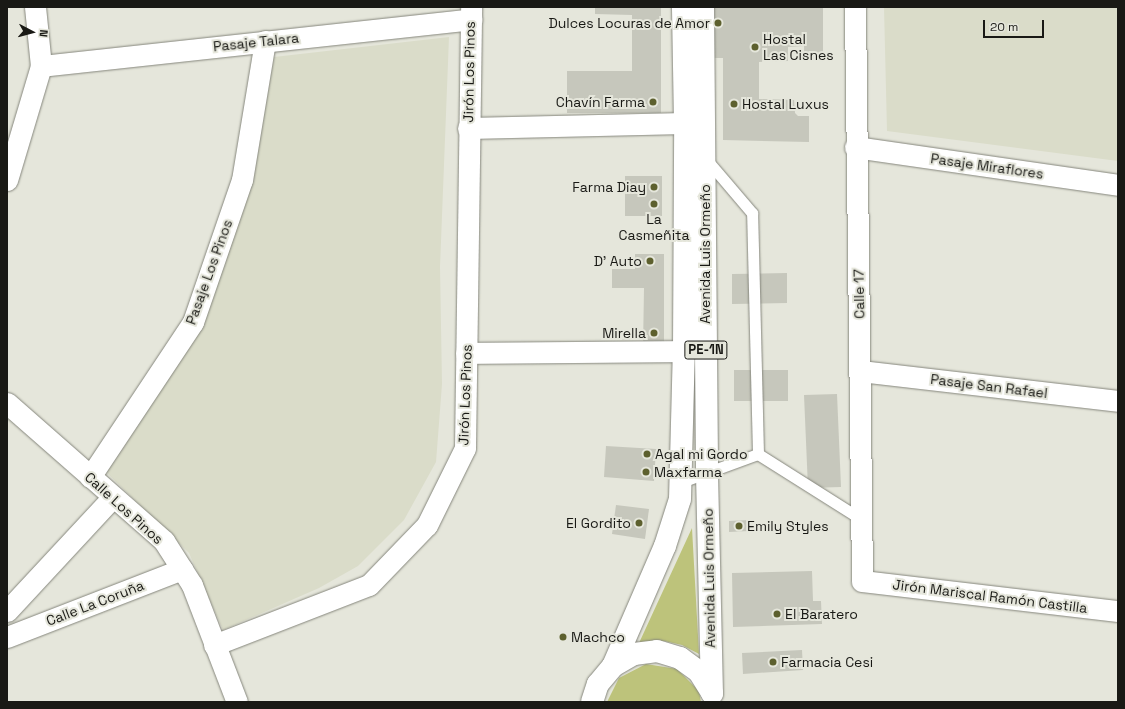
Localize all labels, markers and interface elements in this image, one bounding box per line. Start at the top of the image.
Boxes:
north arrow [12,12,52,52]
scale bar [985,12,1046,38]
place label: Dulces Locuras de Amor [548,15,710,31]
marker: Dulces Locuras de Amor [713,18,723,28]
text: 20 m [990,19,1018,35]
street label: Jirón Los Pinos [460,21,478,123]
text: N [37,29,51,38]
street label: Pasaje Talara [212,29,300,55]
place label: Hostal Las Cisnes [763,31,834,64]
marker: Hostal Las Cisnes [750,42,760,52]
place label: Chavín Farma [556,94,645,110]
place label: Hostal Luxus [742,96,829,112]
marker: Chavín Farma [648,97,658,107]
marker: Hostal Luxus [729,99,739,109]
street label: Pasaje Miraflores [929,150,1045,182]
place label: Farma Diay [572,179,646,195]
marker: Farma Diay [649,182,659,192]
street label: Avenida Luis Ormeño [697,184,713,324]
marker: La Casmeñita [649,199,659,209]
place label: La Casmeñita [618,211,690,244]
street label: Pasaje Los Pinos [182,217,236,327]
place label: D' Auto [594,253,642,269]
marker: D' Auto [645,256,655,266]
street label: Calle 17 [850,269,868,319]
place label: Mirella [602,325,646,341]
marker: Mirella [649,328,659,338]
road number: PE-1N [684,339,728,361]
street label: Jirón Los Pinos [455,344,475,446]
street label: Pasaje San Rafael [929,370,1049,402]
place label: Agal mi Gordo [655,446,748,462]
marker: Agal mi Gordo [642,449,652,459]
place label: Maxfarma [654,464,722,480]
marker: Maxfarma [641,467,651,477]
street label: Calle Los Pinos [81,468,167,548]
street label: Avenida Luis Ormeño [699,508,719,648]
place label: El Gordito [566,515,631,531]
marker: El Gordito [634,518,644,528]
place label: Emily Styles [747,518,829,534]
marker: Emily Styles [734,521,744,531]
street label: Jirón Mariscal Ramón Castilla [892,576,1088,616]
street label: Calle La Coruña [44,577,146,629]
place label: El Baratero [785,606,858,622]
marker: El Baratero [772,609,782,619]
place label: Machco [571,629,625,645]
marker: Machco [558,632,568,642]
place label: Farmacia Cesi [781,654,873,670]
marker: Farmacia Cesi [768,657,778,667]

